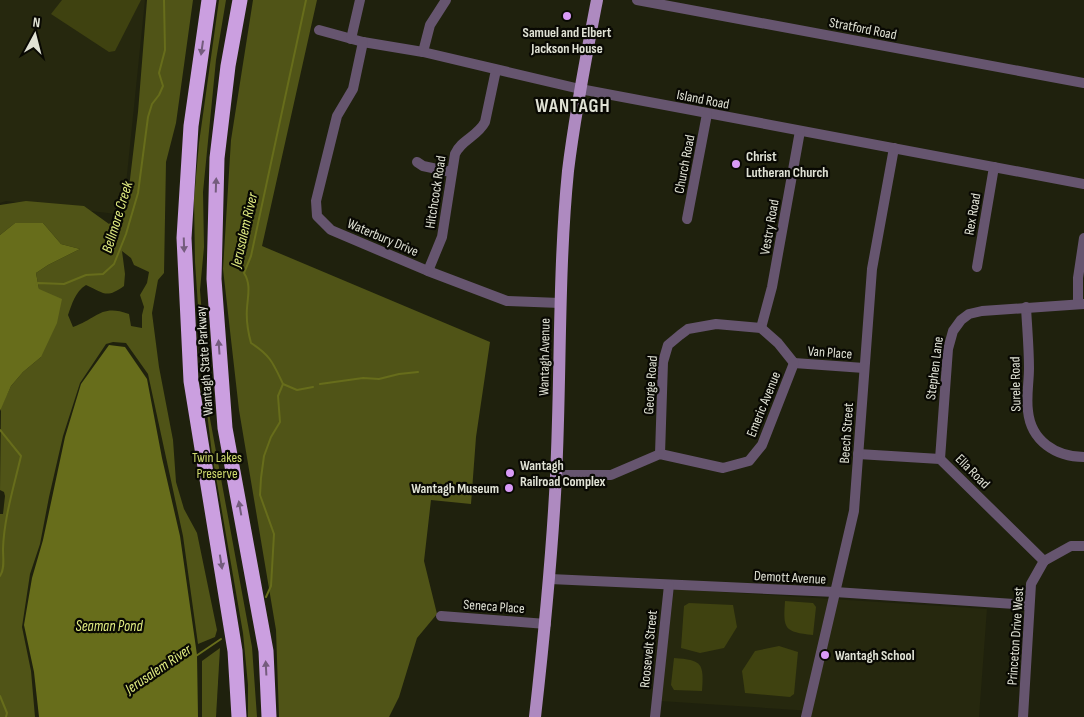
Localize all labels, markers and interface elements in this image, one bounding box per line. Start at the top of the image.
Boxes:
north arrow [10,10,60,60]
marker: Samuel and Elbert Jackson House [561,10,573,22]
text: N [32,14,41,31]
street label: Stratford Road [828,14,898,43]
place label: Samuel and Elbert Jackson House [523,24,612,57]
one-way arrow [198,41,206,57]
street label: Island Road [675,86,731,113]
district label: WANTAGH [535,95,611,118]
street label: Church Road [670,133,699,195]
place label: Christ Lutheran Church [746,148,829,181]
street label: Hitchcock Road [421,154,450,230]
marker: Christ Lutheran Church [730,158,742,170]
one-way arrow [213,177,221,193]
water label: Bellmore Creek [98,179,137,255]
water label: Jerusalem River [226,190,262,270]
street label: Rex Road [960,191,985,237]
street label: Vestry Road [756,198,783,256]
street label: Waterbury Drive [345,215,421,260]
one-way arrow [181,237,189,253]
street label: Wantagh State Parkway [192,305,217,416]
street label: Wantagh Avenue [535,318,554,396]
street label: Stephen Lane [922,335,947,401]
one-way arrow [215,339,223,355]
street label: Van Place [807,342,853,363]
street label: George Road [640,355,661,415]
street label: Surele Road [1007,356,1024,412]
street label: Emeric Avenue [743,369,784,439]
street label: Beech Street [836,402,857,464]
park label: Twin Lakes Preserve [192,449,242,482]
street label: Ella Road [952,451,994,492]
place label: Wantagh Railroad Complex [520,457,606,490]
marker: Wantagh Railroad Complex [504,467,516,479]
place label: Wantagh Museum [411,480,499,497]
marker: Wantagh Museum [503,482,515,494]
one-way arrow [236,501,244,516]
one-way arrow [217,555,225,571]
street label: Demott Avenue [753,567,827,588]
street label: Princeton Drive West [1004,586,1027,686]
street label: Seneca Place [463,596,525,617]
street label: Roosevelt Street [636,609,661,689]
water label: Seaman Pond [75,617,143,636]
water label: Jerusalem River [121,640,196,699]
place label: Wantagh School [835,647,915,664]
marker: Wantagh School [819,649,831,661]
one-way arrow [262,660,270,676]

